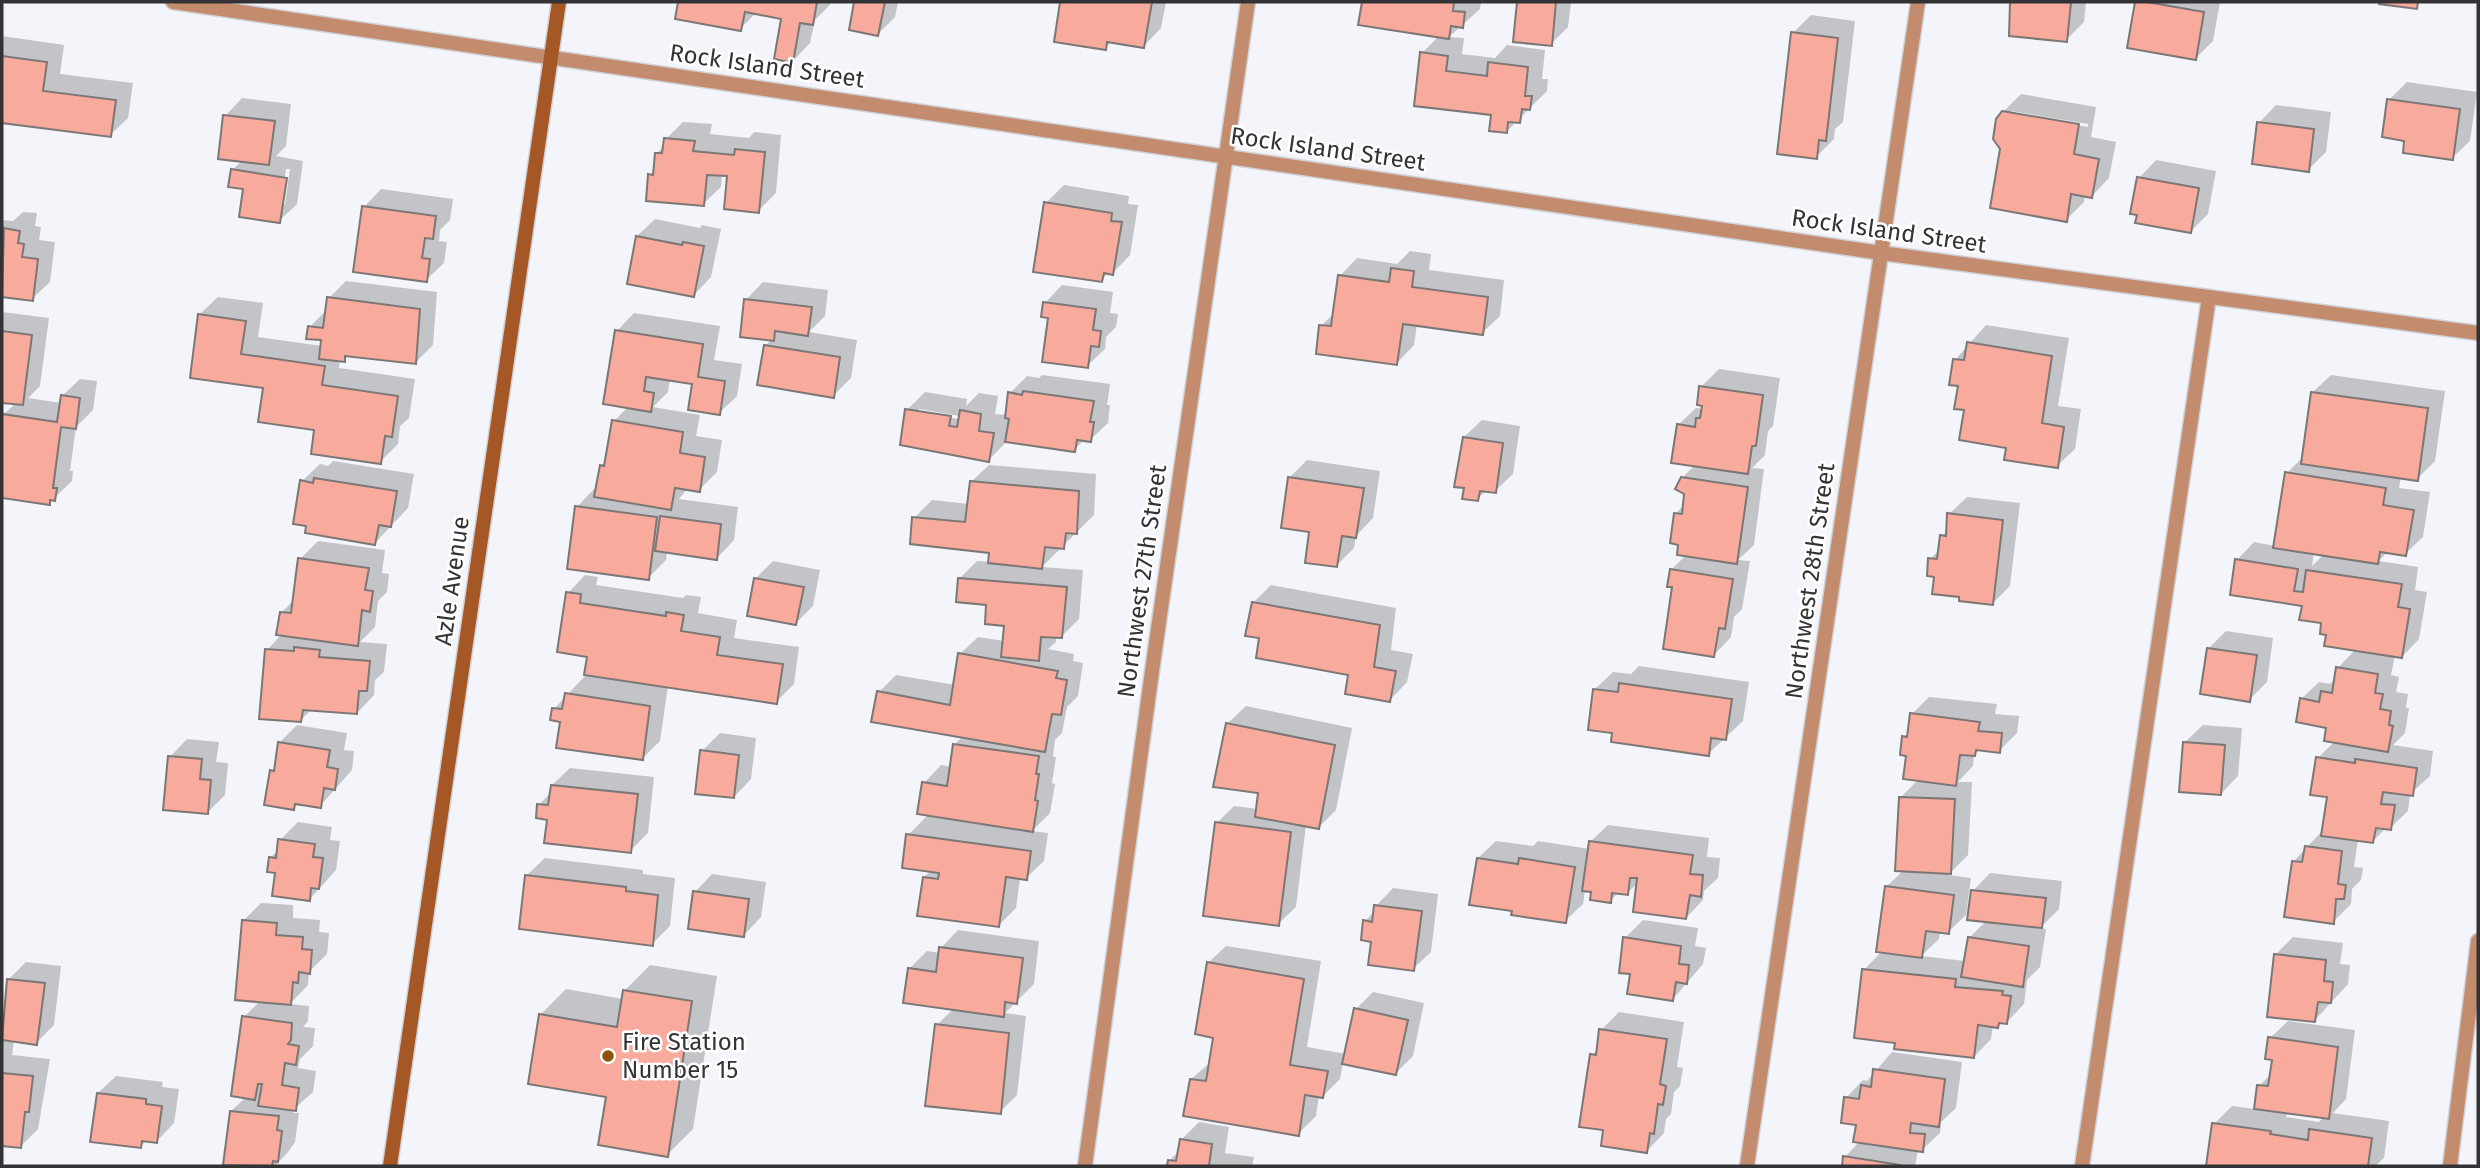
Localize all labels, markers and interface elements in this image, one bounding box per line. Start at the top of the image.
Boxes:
street label: Rock Island Street [668,38,867,94]
street label: Rock Island Street [1229,121,1428,177]
street label: Rock Island Street [1790,203,1989,259]
street label: Northwest 28th Street [1780,461,1840,701]
street label: Northwest 27th Street [1112,462,1172,700]
street label: Azle Avenue [429,515,475,647]
place label: Fire Station Number 15 [622,1028,746,1084]
marker: Fire Station Number 15 [600,1048,616,1064]

